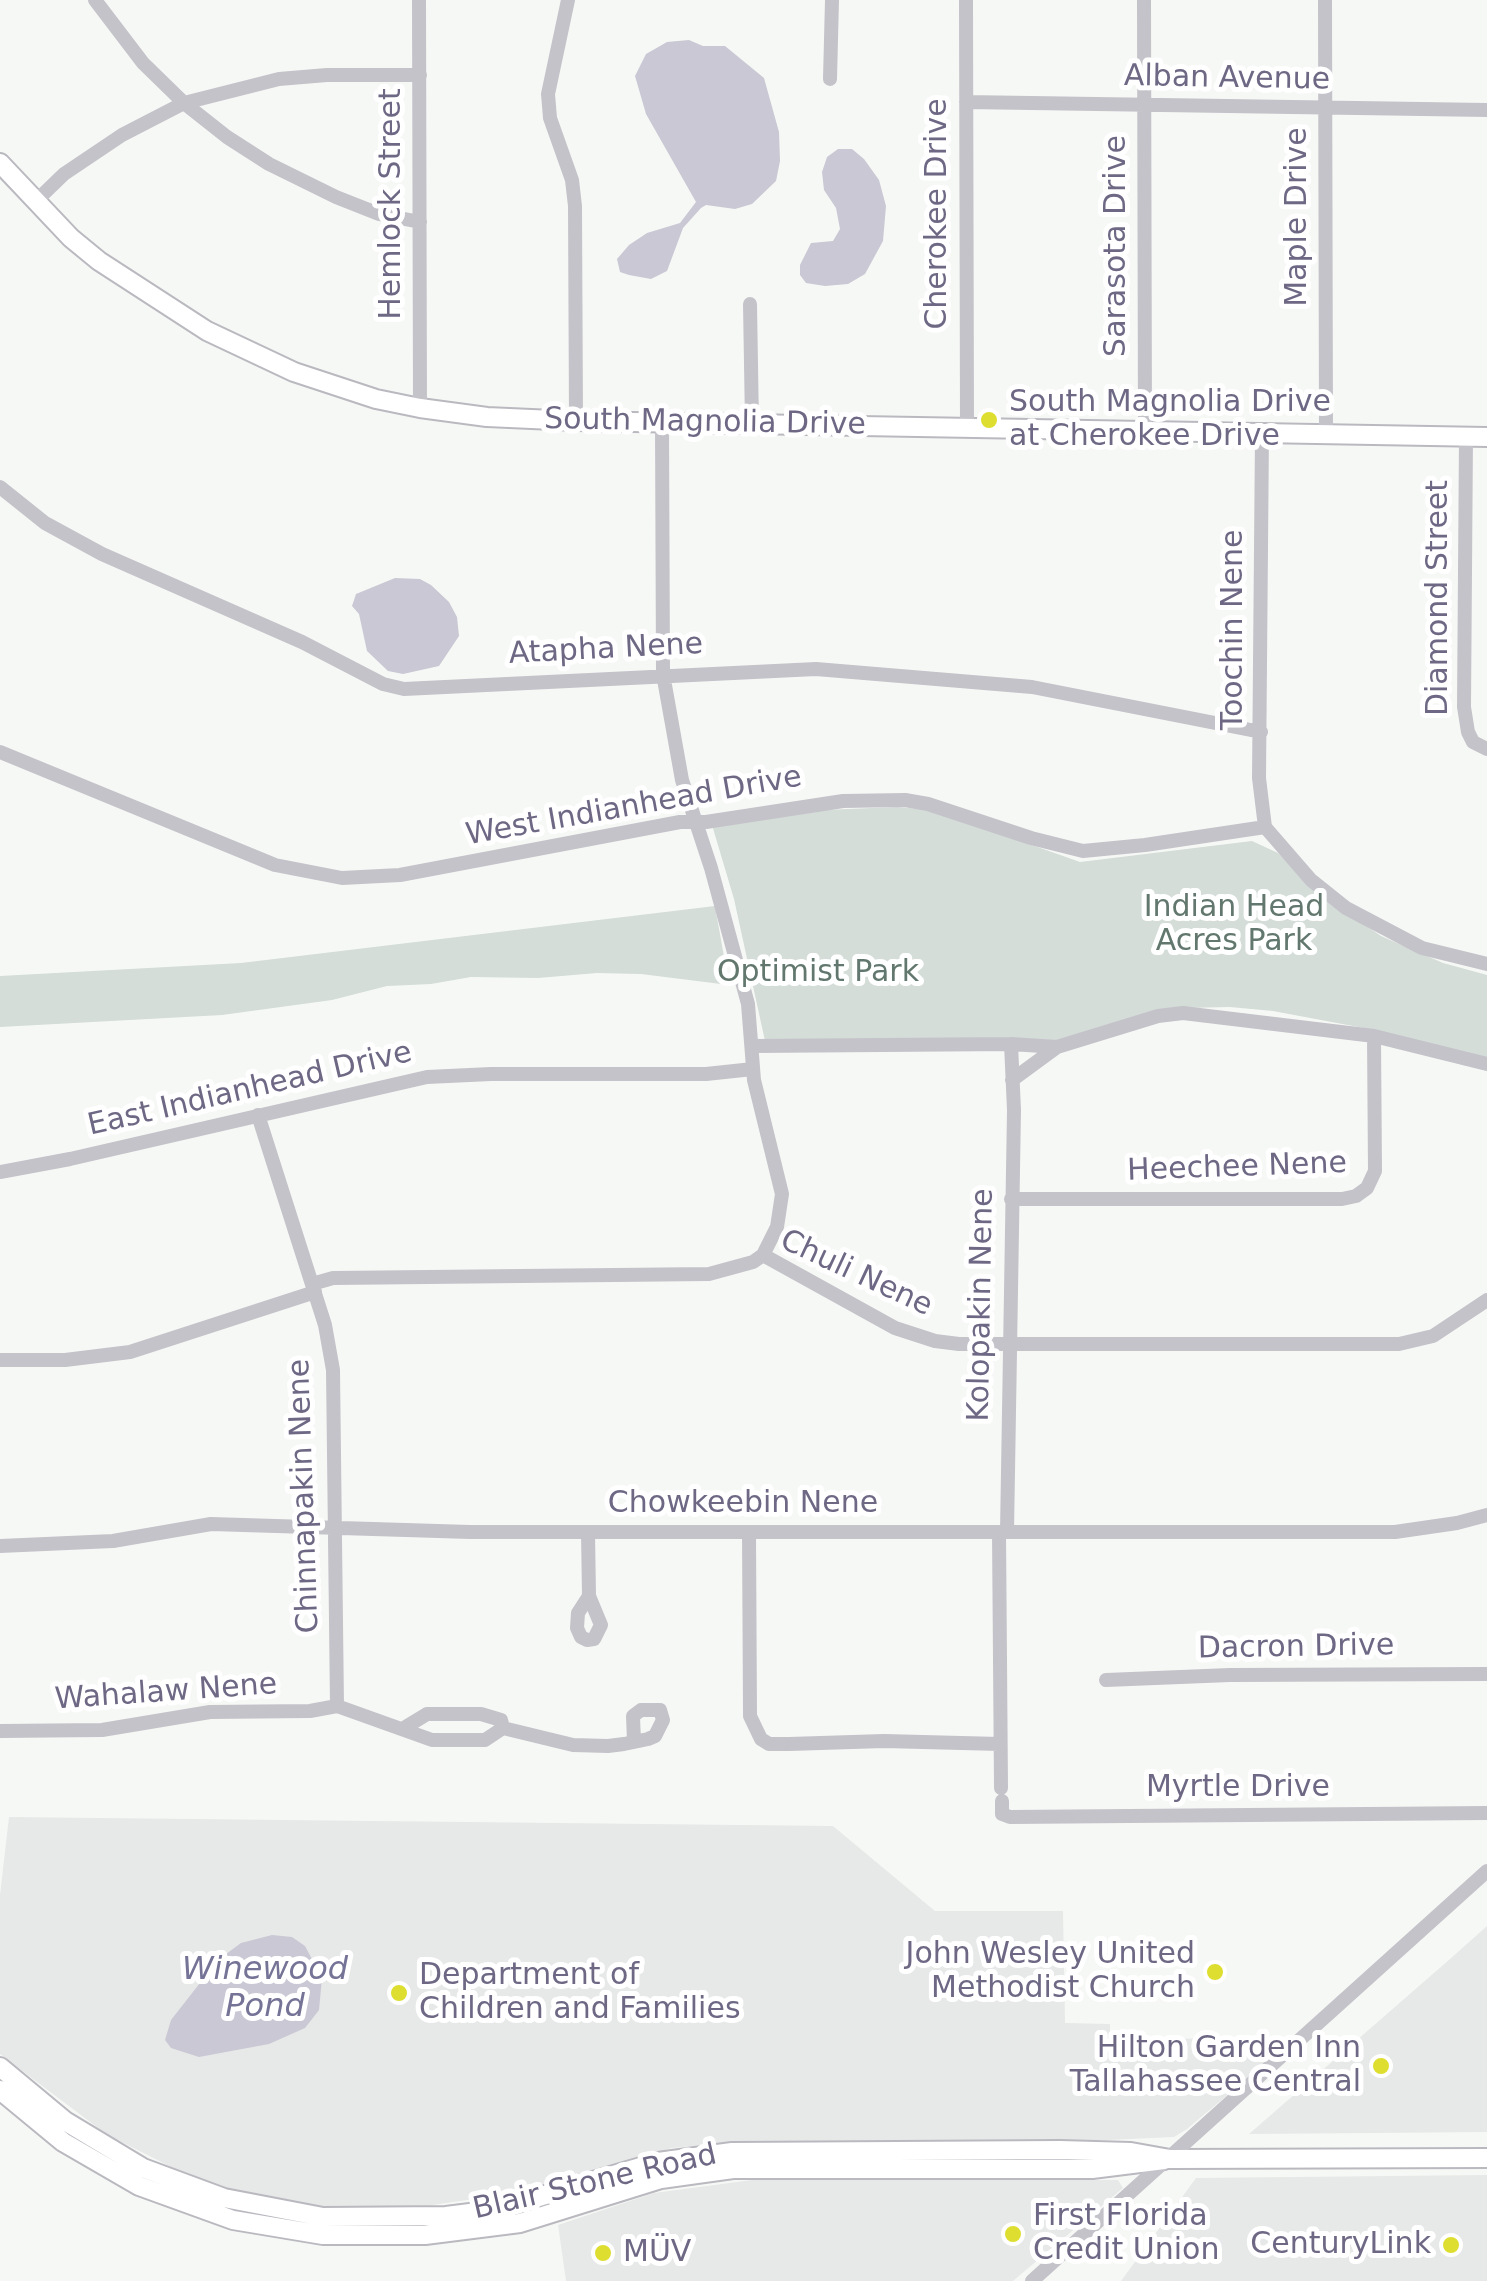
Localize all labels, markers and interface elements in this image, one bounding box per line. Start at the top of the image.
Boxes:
street label: Alban Avenue [1124,59,1330,99]
street label: Hemlock Street [374,88,410,320]
street label: Cherokee Drive [920,98,956,330]
street label: Maple Drive [1280,127,1316,307]
street label: Sarasota Drive [1099,135,1135,357]
place label: South Magnolia Drive at Cherokee Drive [1009,385,1331,456]
street label: South Magnolia Drive [544,402,866,444]
marker: South Magnolia Drive at Cherokee Drive [978,409,1000,431]
street label: Diamond Street [1421,480,1457,716]
street label: Toochin Nene [1216,530,1252,730]
street label: Atapha Nene [508,627,704,673]
street label: West Indianhead Drive [463,760,805,854]
park label: Indian Head Acres Park [1144,890,1324,960]
park label: Optimist Park [717,955,919,991]
street label: East Indianhead Drive [85,1035,415,1145]
street label: Heechee Nene [1127,1146,1347,1190]
street label: Kolopakin Nene [962,1188,1002,1422]
street label: Chuli Nene [774,1223,938,1325]
street label: Chinnapakin Nene [282,1358,328,1634]
street label: Chowkeebin Nene [608,1486,878,1522]
street label: Dacron Drive [1197,1628,1395,1668]
street label: Wahalaw Nene [54,1667,278,1719]
street label: Myrtle Drive [1146,1770,1330,1806]
place label: John Wesley United Methodist Church [906,1937,1195,2008]
water label: Winewood Pond [182,1952,348,2027]
place label: Department of Children and Families [419,1958,741,2028]
marker: John Wesley United Methodist Church [1204,1961,1226,1983]
marker: Department of Children and Families [388,1982,410,2004]
place label: Hilton Garden Inn Tallahassee Central [1070,2031,1361,2102]
marker: Hilton Garden Inn Tallahassee Central [1370,2055,1392,2077]
street label: Blair Stone Road [470,2137,720,2229]
place label: First Florida Credit Union [1033,2199,1219,2270]
marker: First Florida Credit Union [1002,2223,1024,2245]
place label: CenturyLink [1250,2227,1431,2263]
marker: CenturyLink [1440,2234,1462,2256]
place label: MÜV [623,2235,691,2271]
marker: MÜV [592,2242,614,2264]

